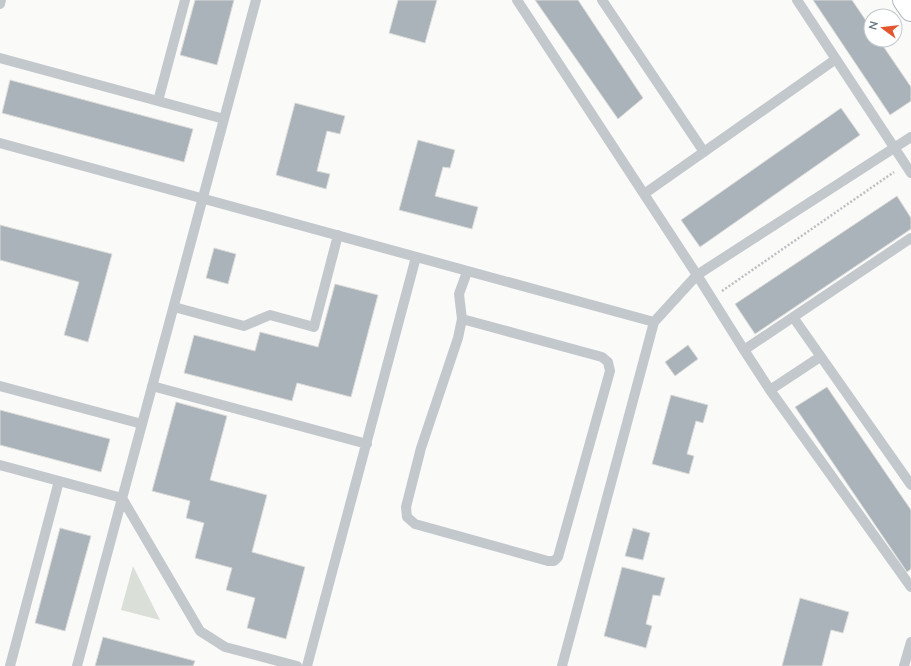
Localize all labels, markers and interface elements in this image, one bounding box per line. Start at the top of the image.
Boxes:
north arrow [863,8,903,48]
text: N [865,20,880,31]

